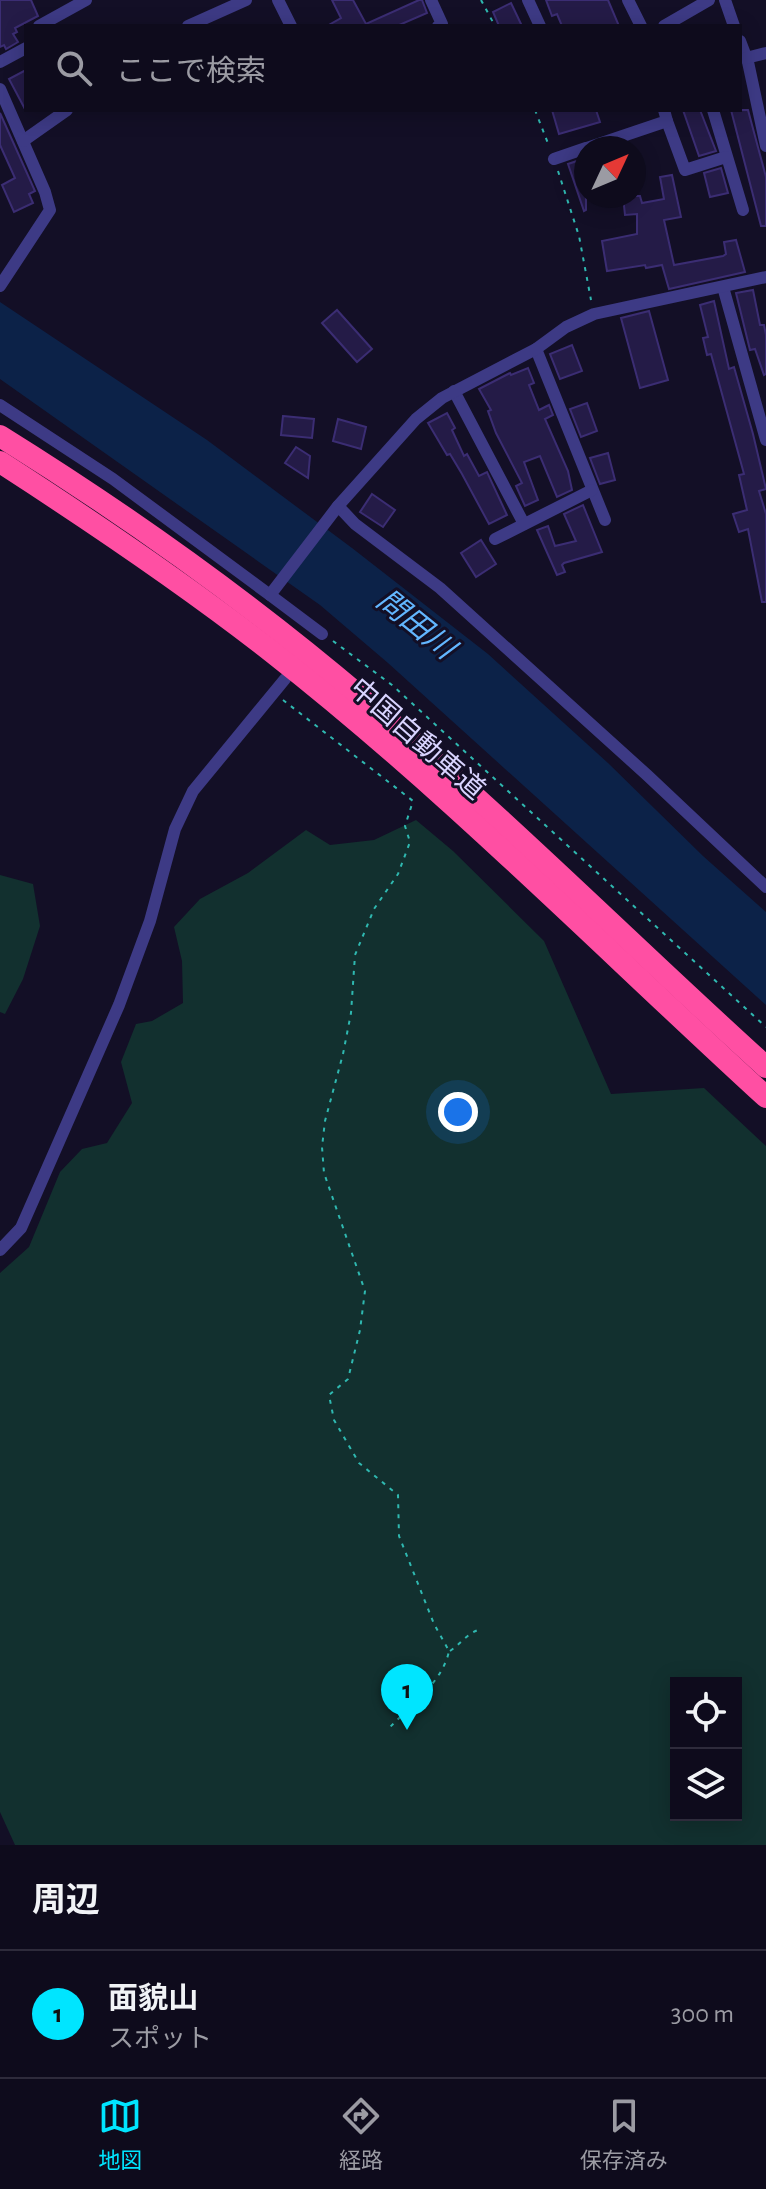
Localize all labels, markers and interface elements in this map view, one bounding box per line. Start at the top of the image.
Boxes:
search box [24,24,742,112]
icon: search [52,46,96,90]
text: ここで検索 [116,57,266,87]
north arrow [574,136,646,208]
water label: 問田川 [371,585,462,667]
street label: 中国自動車道 [344,672,491,805]
your location [438,1092,478,1132]
pin: 1 [381,1664,433,1730]
map controls [670,1677,742,1821]
button: locate [670,1677,742,1749]
button: layers [670,1749,742,1821]
text: 周辺 [32,1884,100,1918]
text: 面貌山 [108,1984,198,2014]
text: 1 [53,2001,63,2027]
text: 300 m [671,2001,734,2027]
text: スポット [108,2026,212,2052]
tab: 地図 [98,2094,142,2174]
tab: 経路 [339,2094,383,2174]
tab: 保存済み [580,2094,668,2174]

